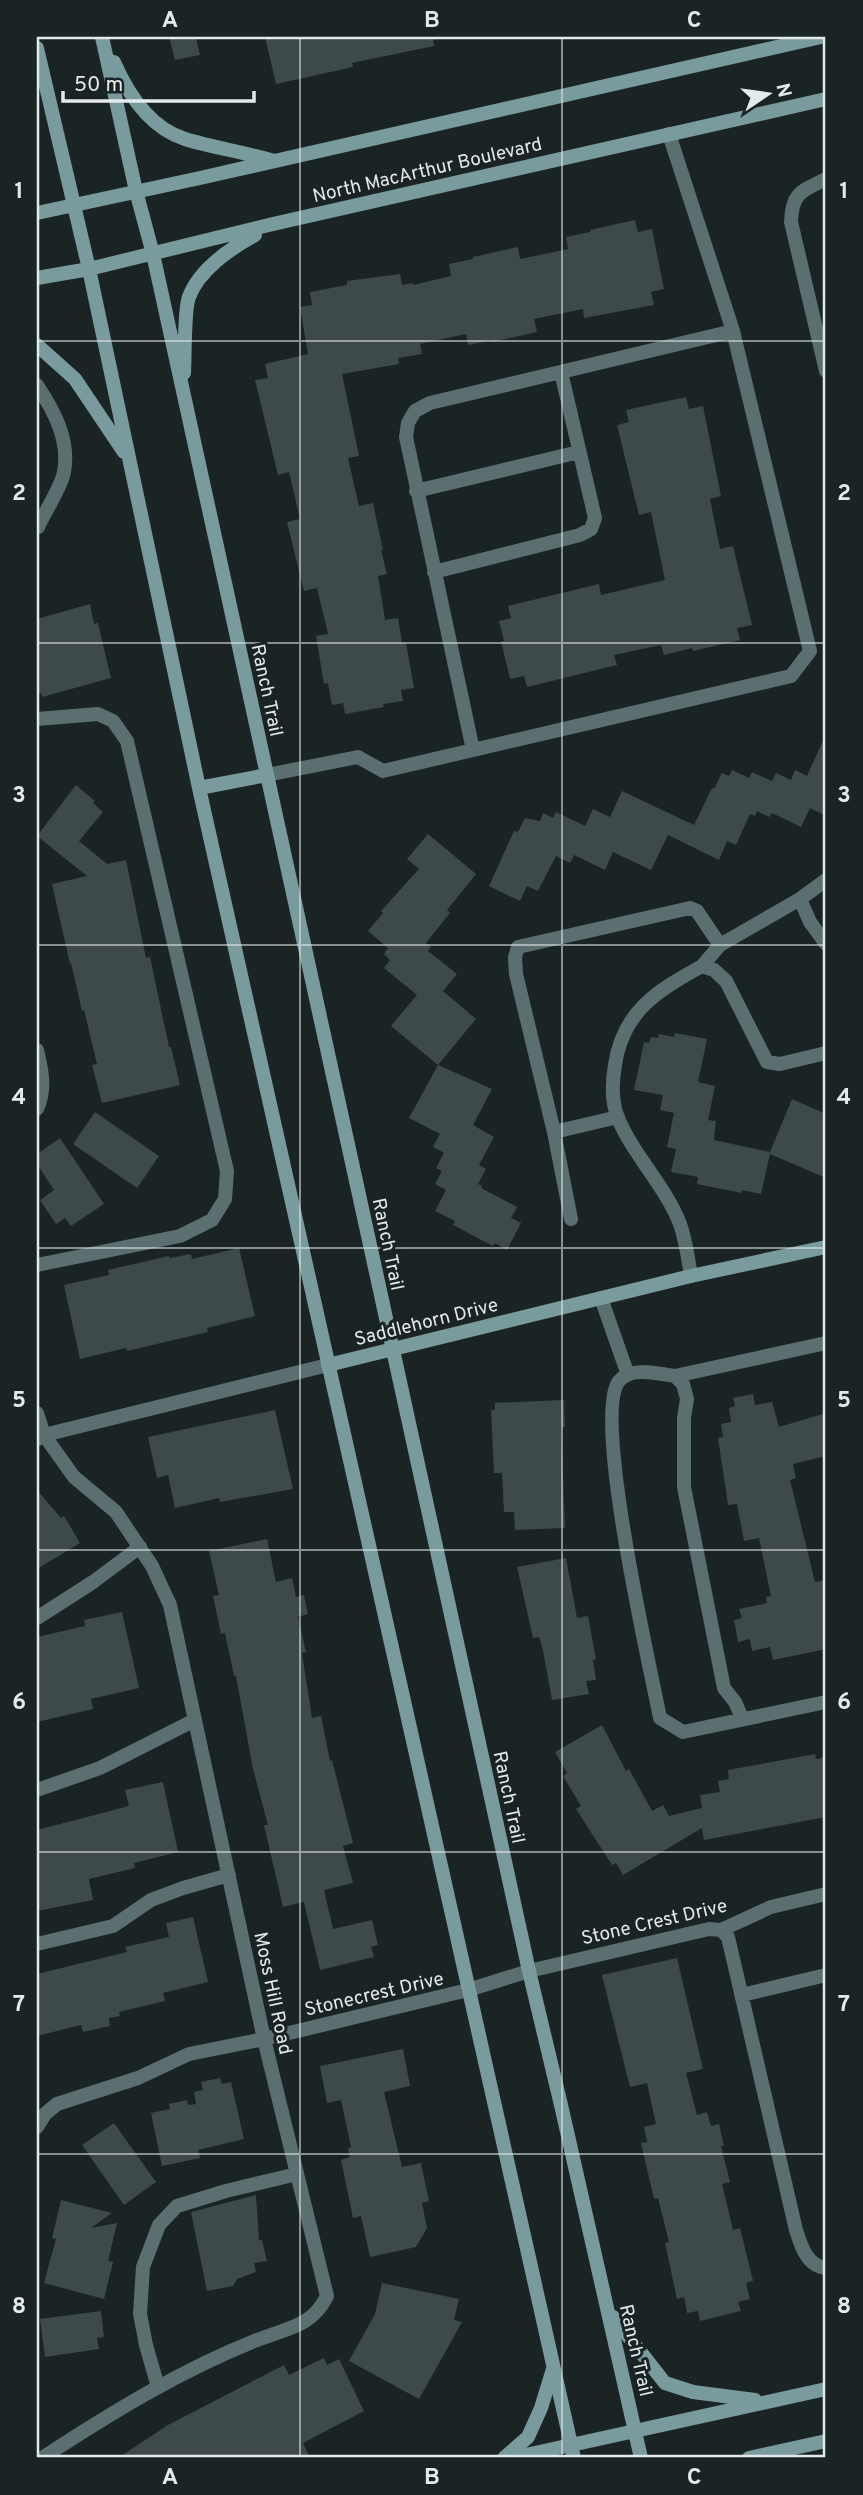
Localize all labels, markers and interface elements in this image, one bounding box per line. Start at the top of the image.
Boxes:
text: A [162,7,178,36]
text: B [424,7,440,36]
text: C [687,7,701,36]
scale bar [63,60,254,104]
north arrow [734,60,804,130]
text: 50 m [74,72,123,99]
text: N [769,81,796,100]
street label: North MacArthur Boulevard [310,133,545,209]
text: 1 [14,178,24,207]
text: 1 [839,178,849,207]
text: 2 [12,480,26,509]
text: 2 [837,480,851,509]
street label: Ranch Trail [245,642,288,739]
text: 3 [12,782,26,811]
text: 3 [837,782,851,811]
text: 4 [12,1084,26,1113]
text: 4 [837,1084,851,1113]
street label: Ranch Trail [366,1196,409,1293]
street label: Saddlehorn Drive [352,1293,501,1352]
text: 5 [12,1387,26,1416]
text: 5 [837,1387,851,1416]
text: 6 [12,1689,26,1718]
text: 6 [837,1689,851,1718]
street label: Ranch Trail [487,1749,530,1846]
street label: Stone Crest Drive [579,1894,730,1951]
street label: Moss Hill Road [247,1930,297,2057]
street label: Stonecrest Drive [303,1967,446,2023]
text: 7 [13,1991,25,2020]
text: 7 [838,1991,850,2020]
text: 8 [12,2293,26,2322]
text: 8 [837,2293,851,2322]
street label: Ranch Trail [613,2302,657,2399]
text: A [162,2464,178,2493]
text: B [424,2464,440,2493]
text: C [687,2464,701,2493]

